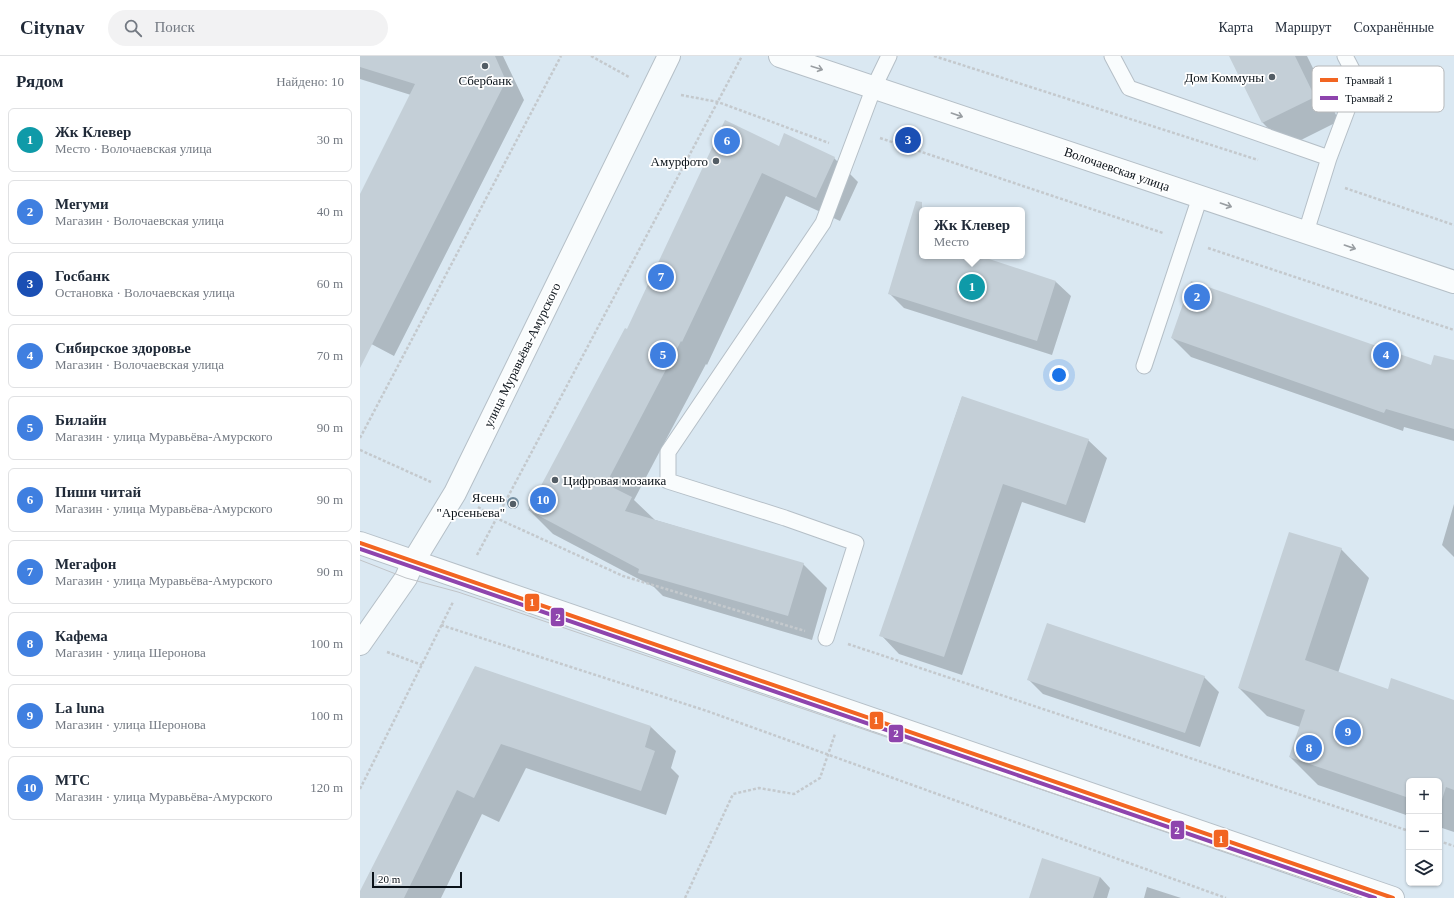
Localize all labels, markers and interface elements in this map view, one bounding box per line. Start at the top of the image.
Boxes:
search box [108,10,388,46]
text: Citynav [20,17,84,38]
icon: search [122,17,144,39]
text: Поиск [154,19,195,35]
text: Карта [1218,20,1253,35]
text: Маршрут [1275,20,1331,35]
text: Сохранённые [1353,20,1434,35]
marker: Сбербанк [480,61,490,71]
one-way arrow [810,65,823,72]
legend [1312,66,1444,112]
place label: Дом Коммуны [1184,70,1264,85]
text: Рядом [16,72,64,91]
marker: Дом Коммуны [1267,72,1277,82]
place label: Сбербанк [458,73,512,88]
text: Найдено: 10 [276,74,344,89]
text: Трамвай 1 [1345,74,1393,86]
text: Трамвай 2 [1345,92,1393,104]
one-way arrow [951,112,964,119]
text: Жк Клевер [55,124,131,140]
pin: 3 [895,125,921,155]
pin: 6 [714,126,740,156]
text: 1 [27,132,33,147]
text: 30 m [317,132,343,147]
text: Место · Волочаевская улица [55,141,212,156]
street label: Волочаевская улица [1062,144,1172,194]
place label: Амурфото [651,154,708,169]
marker: Амурфото [711,156,721,166]
text: Мегуми [55,196,109,212]
one-way arrow [1220,202,1232,210]
text: 2 [27,204,33,219]
text: 40 m [317,204,343,219]
popup [919,207,1025,259]
text: Магазин · Волочаевская улица [55,213,224,228]
text: Жк Клевер [934,217,1010,233]
text: Место [934,234,969,249]
one-way arrow [1343,244,1356,251]
pin: 7 [648,262,674,292]
text: Госбанк [55,268,110,284]
pin: 1 [959,272,985,302]
text: 3 [27,276,33,291]
text: 60 m [317,276,343,291]
street label: улица Муравьёва-Амурского [480,280,564,430]
pin: 2 [1184,282,1210,312]
text: Остановка · Волочаевская улица [55,285,235,300]
text: Сибирское здоровье [55,340,191,356]
pin: 5 [650,340,676,370]
pin: 4 [1373,340,1399,370]
text: 4 [27,348,33,363]
text: 70 m [317,348,343,363]
text: Магазин · Волочаевская улица [55,357,224,372]
your location [1049,365,1069,385]
text: Билайн [55,412,107,428]
text: 5 [27,420,33,435]
text: 90 m [317,420,343,435]
text: Магазин · улица Муравьёва-Амурского [55,429,273,444]
place label: Цифровая мозаика [563,473,666,488]
marker: Цифровая мозаика [550,475,560,485]
text: Пиши читай [55,484,141,500]
pin: 10 [530,485,556,515]
place label: Ясень "Арсеньева" [436,490,505,520]
text: 6 [27,492,33,507]
text: 90 m [317,492,343,507]
marker: Ясень "Арсеньева" [508,499,518,509]
text: Магазин · улица Муравьёва-Амурского [55,501,273,516]
text: Мегафон [55,556,116,572]
text: 7 [27,564,33,579]
text: 90 m [317,564,343,579]
text: Магазин · улица Муравьёва-Амурского [55,573,273,588]
line badge: 1 [524,593,540,612]
text: 1 [529,596,535,608]
line badge: 2 [550,607,565,627]
text: 2 [555,611,561,623]
text: Кафема [55,628,108,644]
text: 8 [27,636,33,651]
text: 100 m [310,636,343,651]
text: Магазин · улица Шеронова [55,645,206,660]
text: La luna [55,700,105,716]
text: 9 [27,708,33,723]
text: 100 m [310,708,343,723]
line badge: 1 [869,711,884,730]
text: 1 [873,714,879,726]
text: Магазин · улица Шеронова [55,717,206,732]
pin: 9 [1335,717,1361,747]
line badge: 2 [888,724,904,743]
text: 2 [893,727,899,739]
pin: 8 [1296,733,1322,763]
text: МТС [55,772,90,788]
map controls [1406,778,1442,886]
button: + [1406,778,1442,814]
text: 10 [24,780,37,795]
text: 120 m [310,780,343,795]
text: Магазин · улица Муравьёва-Амурского [55,789,273,804]
button: − [1406,814,1442,850]
line badge: 2 [1170,820,1185,840]
text: 2 [1174,824,1180,836]
line badge: 1 [1213,829,1229,848]
text: 1 [1218,833,1224,845]
button: layers [1406,850,1442,886]
scale bar [372,870,462,889]
text: 20 m [378,873,400,885]

